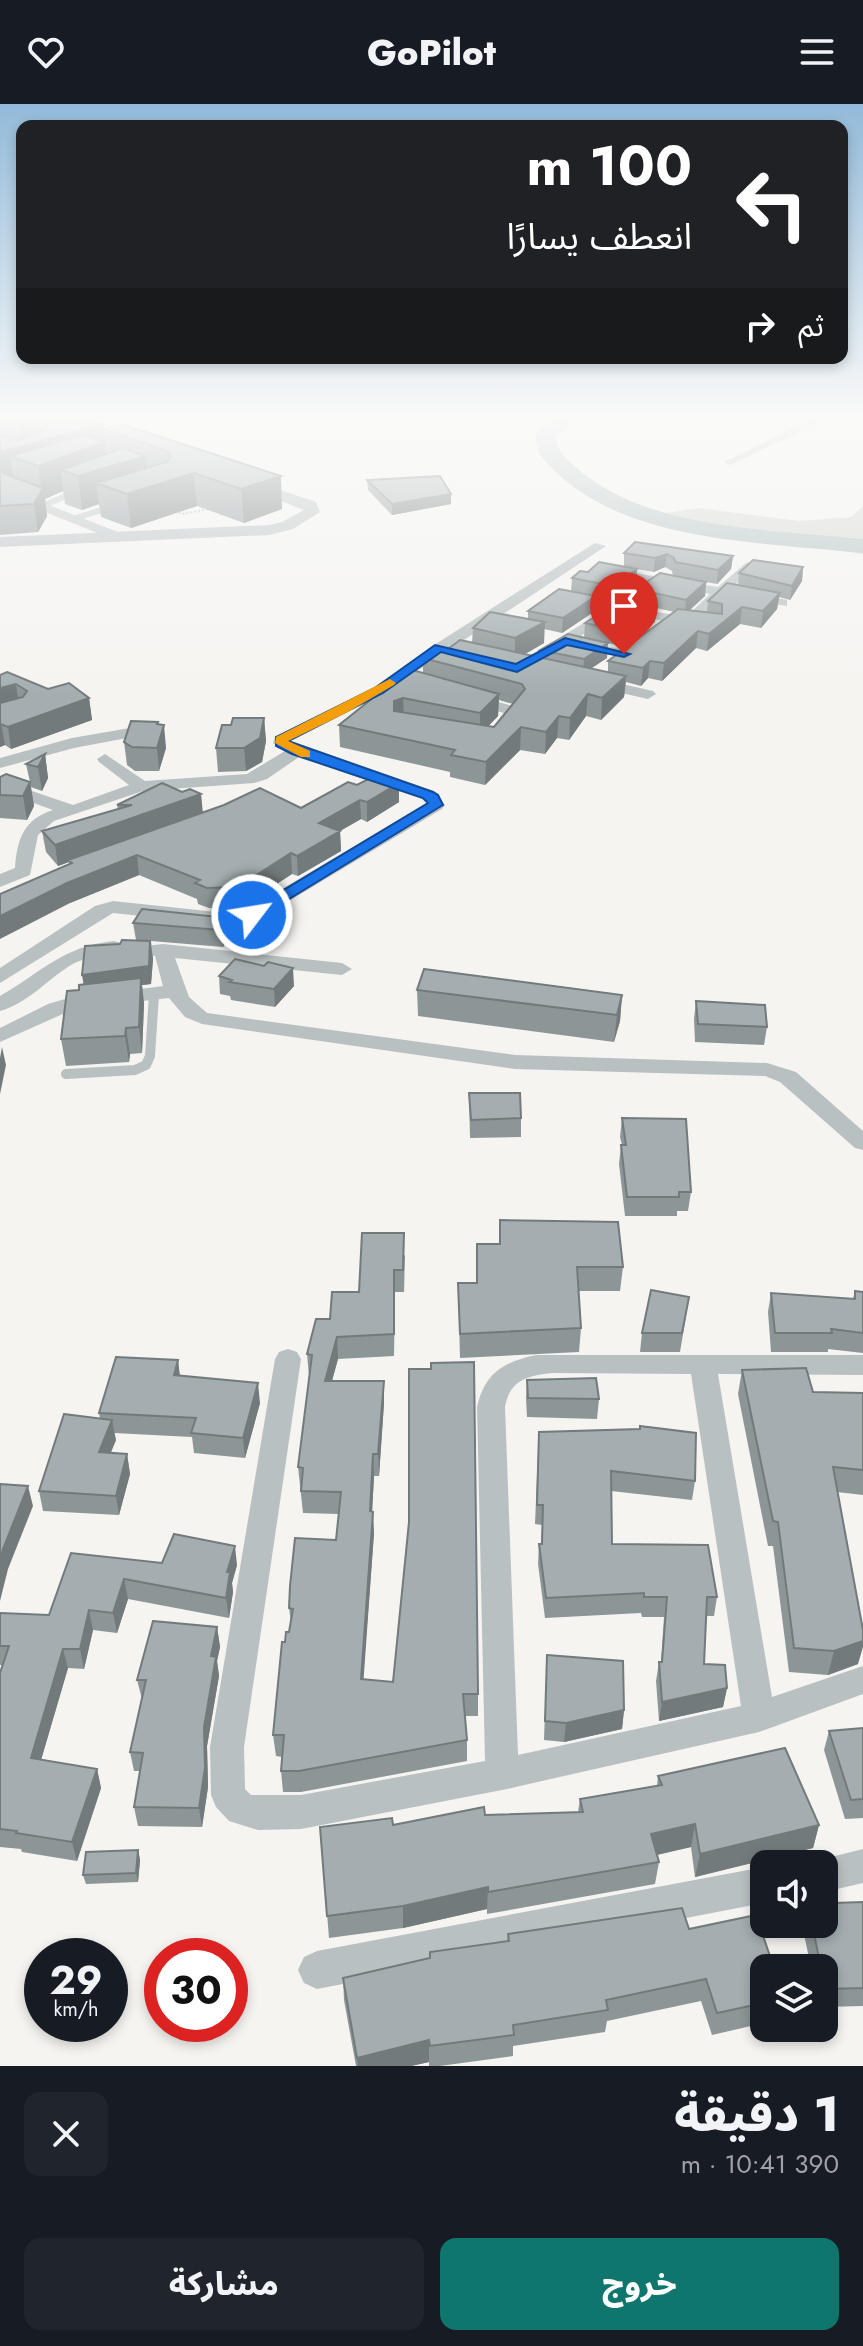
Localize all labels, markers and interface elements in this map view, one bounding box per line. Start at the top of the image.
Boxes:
text: GoPilot [367,26,496,78]
icon: heart [24,30,68,74]
icon: menu [795,30,839,74]
text: 100 m [527,125,692,206]
icon: left [720,152,824,256]
text: انعطف يسارًا [506,210,692,262]
icon: right [738,304,782,348]
text: ثم [798,304,824,347]
pin [590,572,658,654]
icon: arrive [602,584,646,628]
position arrow [210,873,294,957]
map controls [750,1850,838,2042]
button: sound [750,1850,838,1938]
speed limit sign: 30 [144,1938,248,2042]
text: 29 [50,1951,103,2009]
button: layers [750,1954,838,2042]
text: km/h [53,1995,99,2024]
text: 1 دقيقة [674,2080,839,2149]
button: close [24,2092,108,2176]
text: 390 m · 10:41 [681,2145,839,2183]
button: مشاركة [24,2238,424,2330]
button: خروج [440,2238,839,2330]

